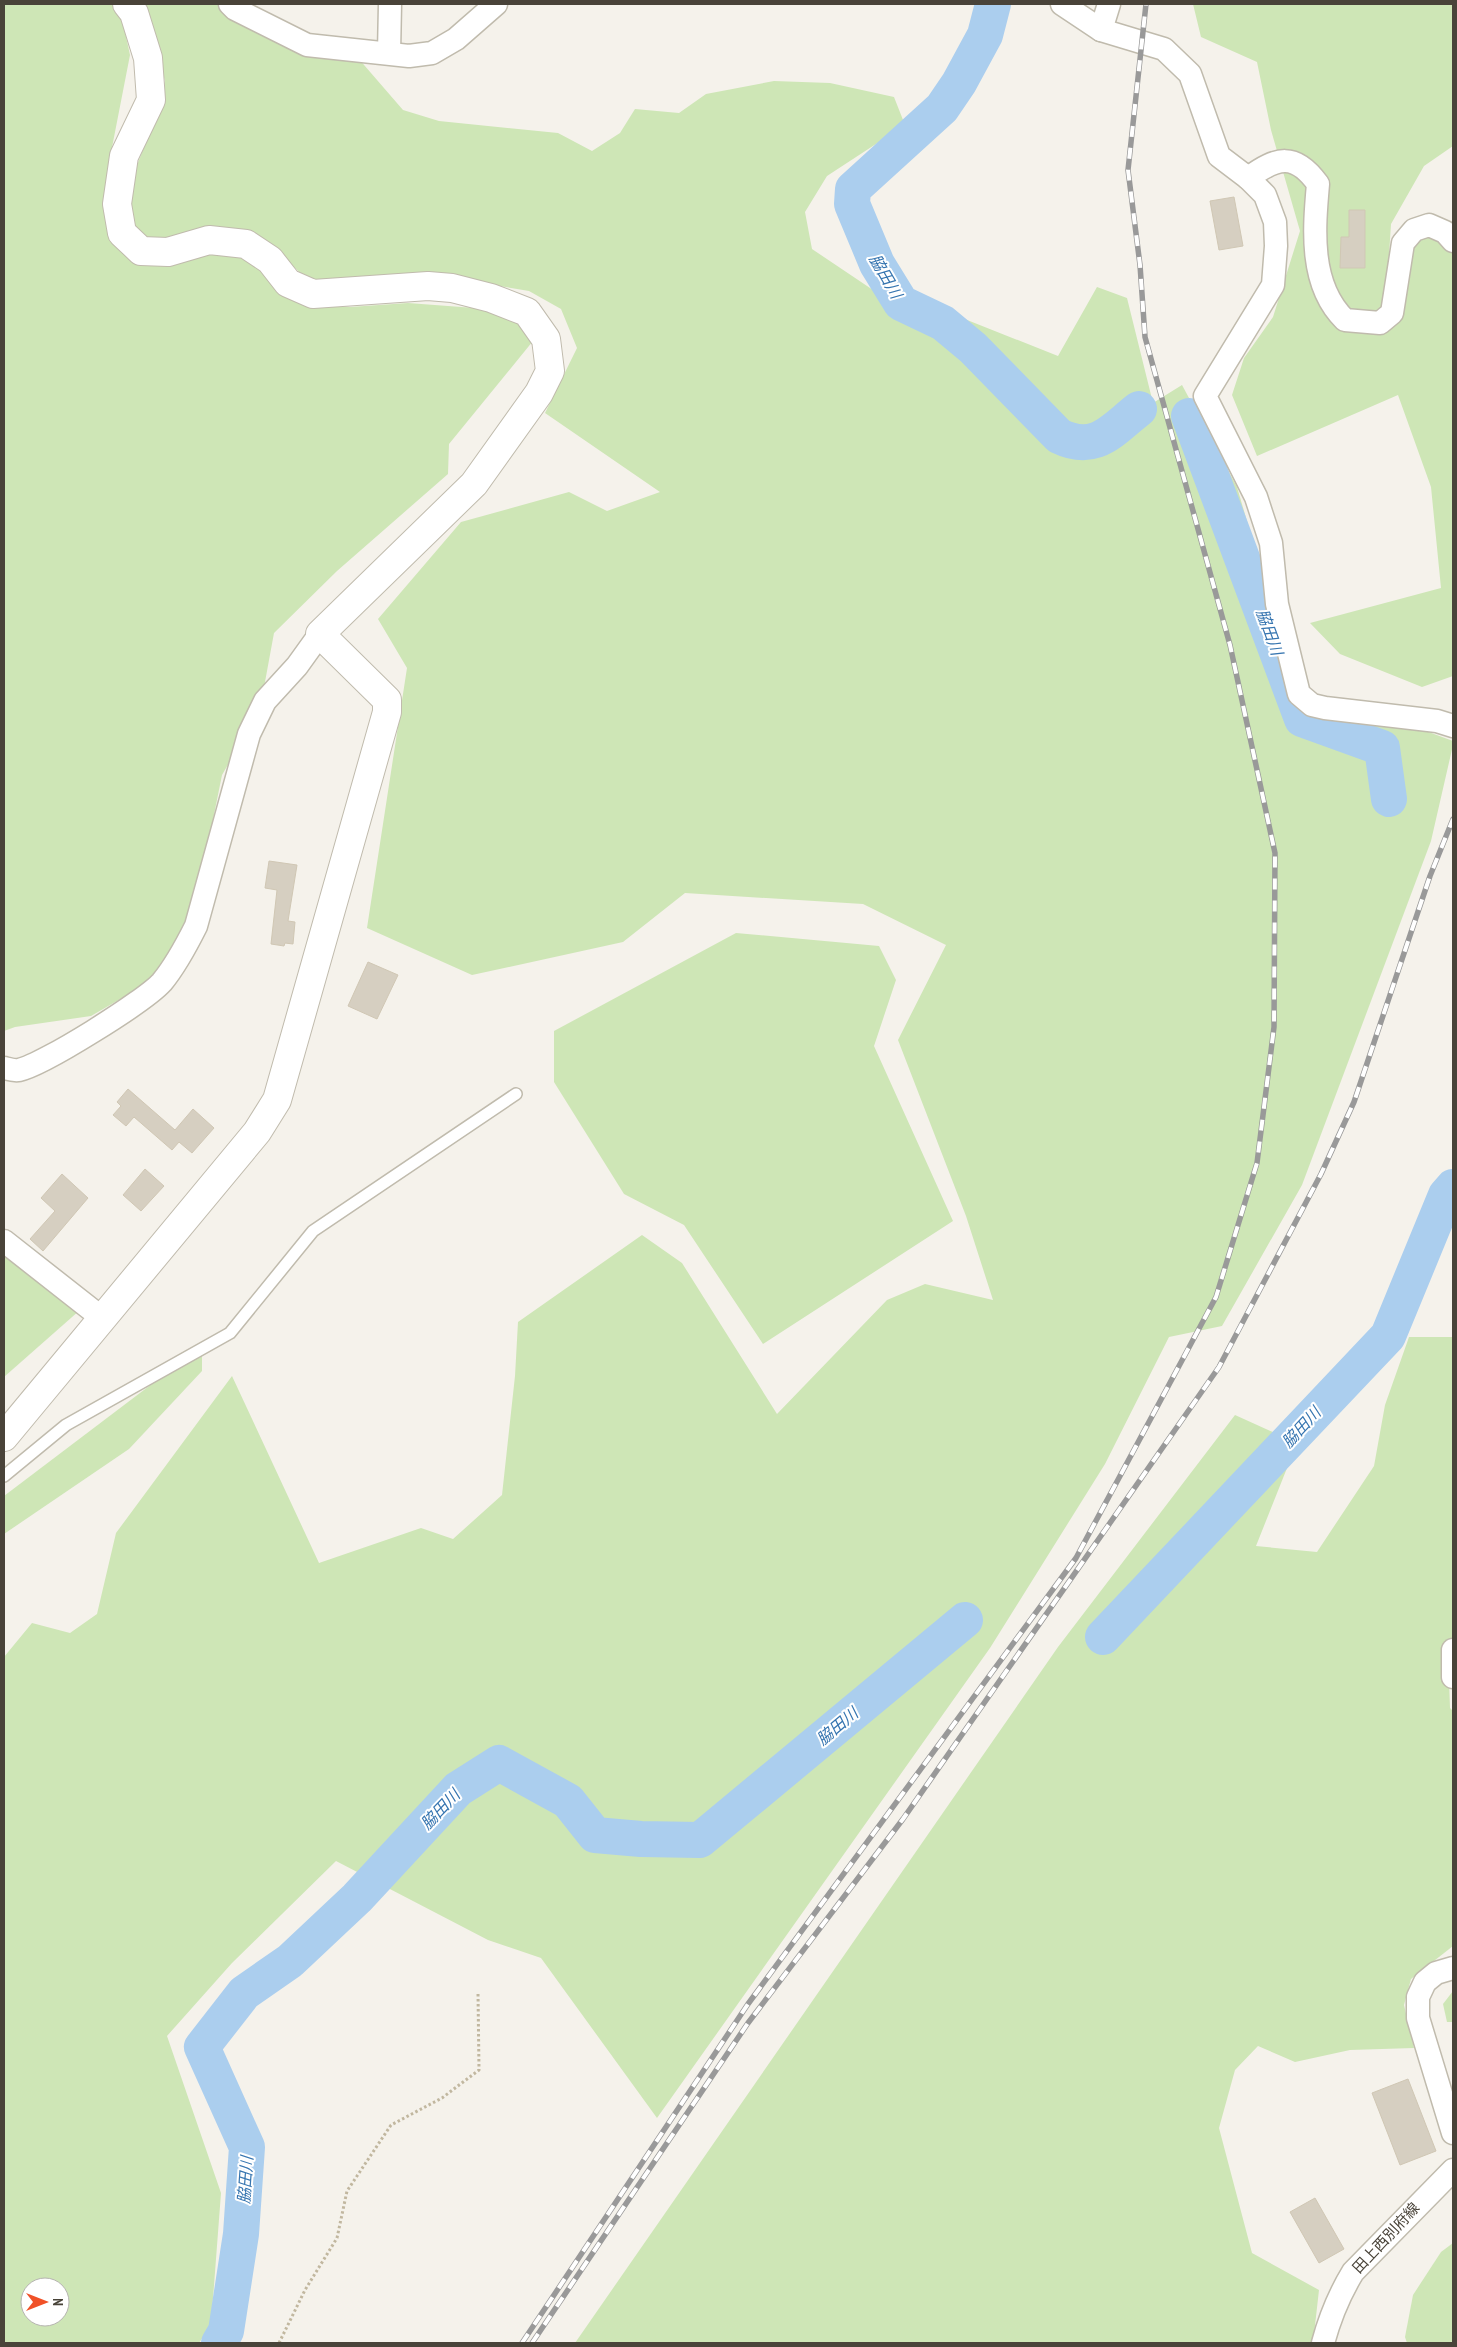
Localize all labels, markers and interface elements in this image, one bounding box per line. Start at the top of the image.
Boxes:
water label: 脇田川 [865,250,908,304]
water label: 脇田川 [1252,606,1288,660]
water label: 脇田川 [1277,1401,1326,1451]
water label: 脇田川 [812,1702,863,1749]
water label: 脇田川 [416,1783,465,1833]
water label: 脇田川 [233,2153,257,2205]
street label: 田上西別府線 [1348,2198,1423,2277]
north arrow [20,2277,70,2327]
text: N [49,2298,67,2306]

